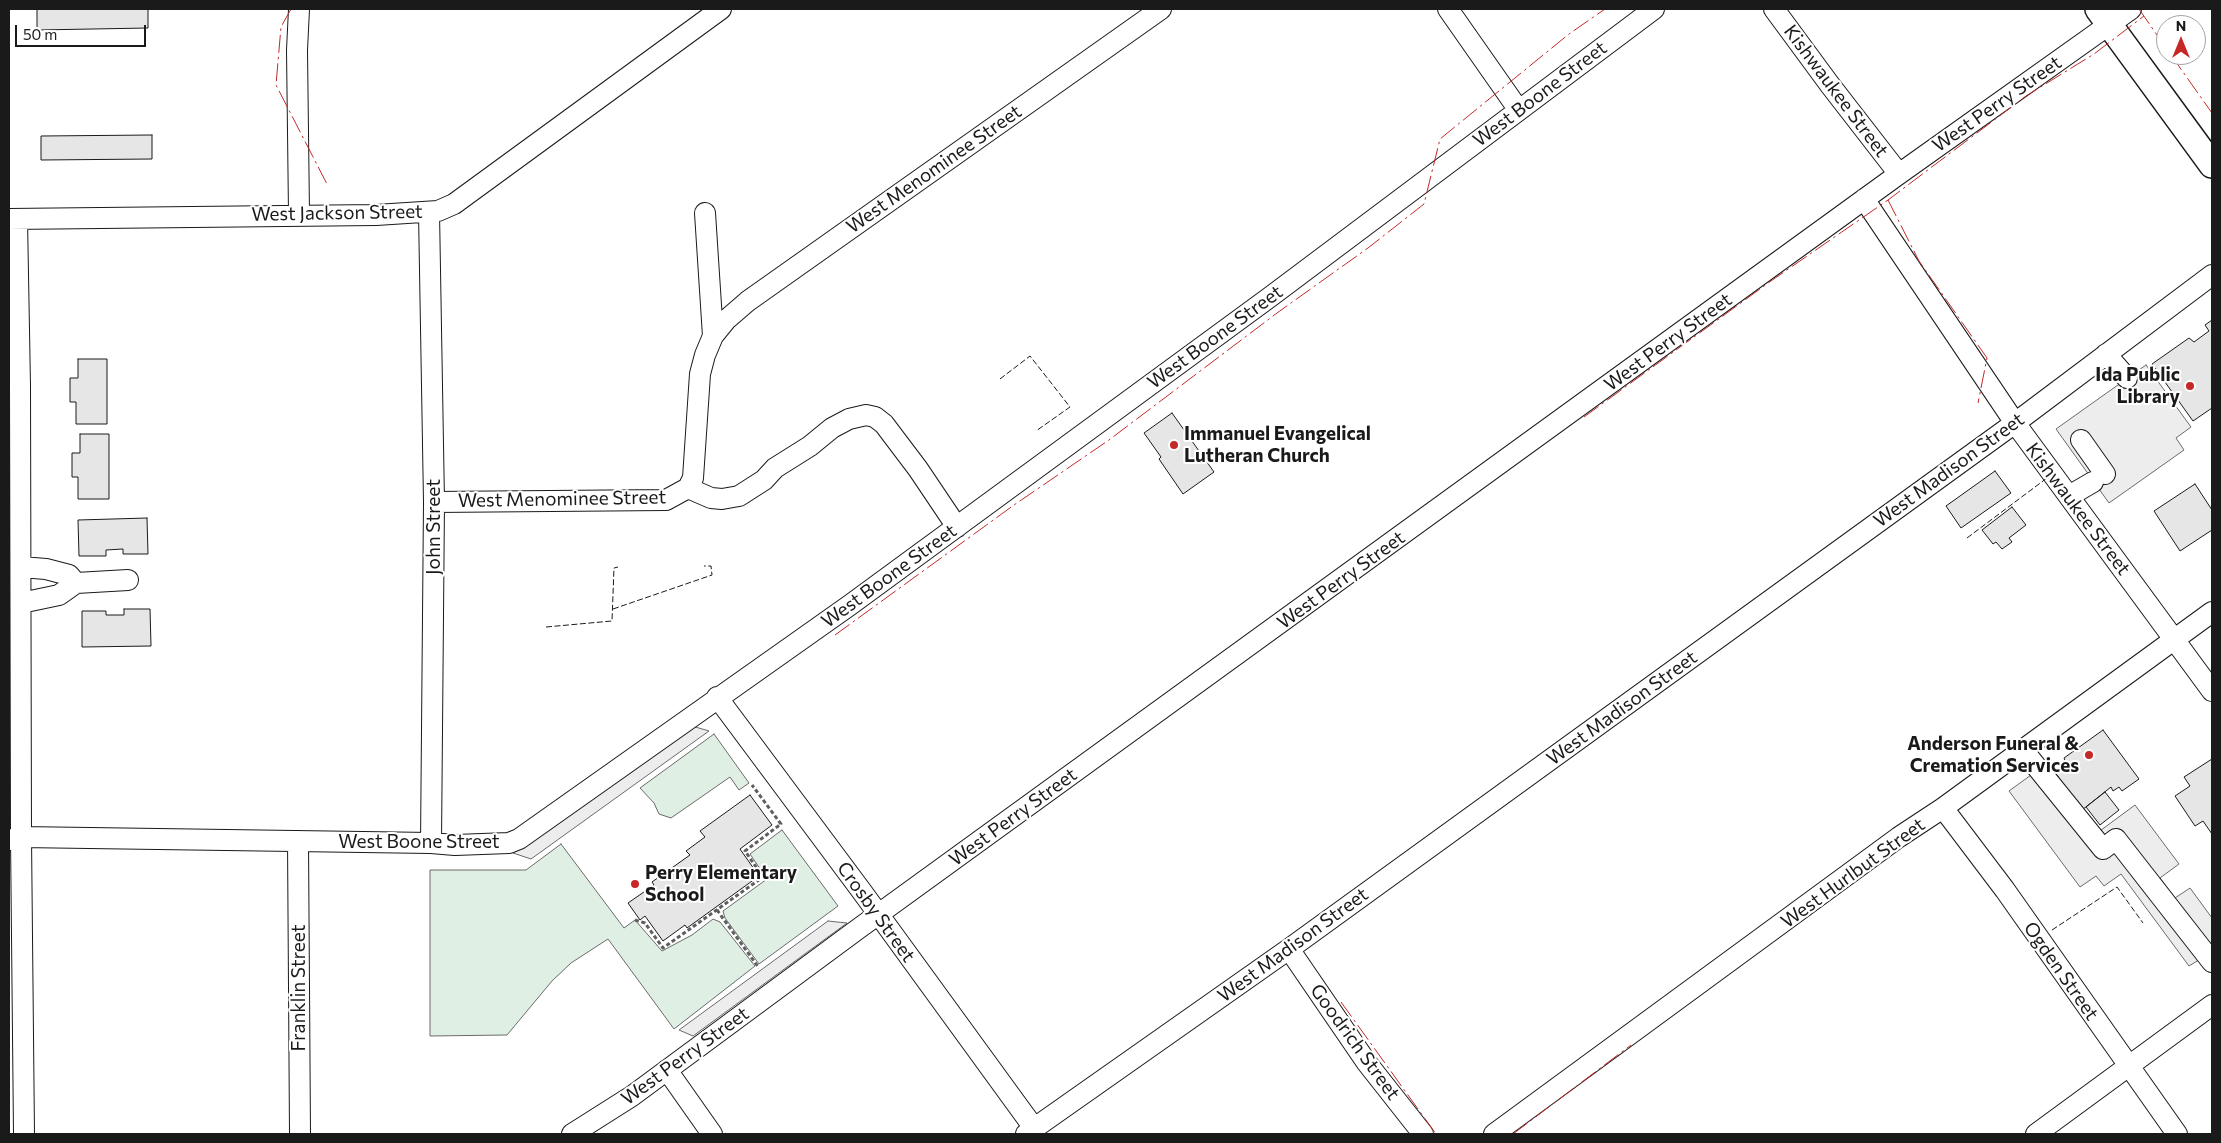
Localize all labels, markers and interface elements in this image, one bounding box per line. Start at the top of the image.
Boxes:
scale bar [18,15,149,47]
north arrow [2156,15,2206,65]
text: N [2176,17,2186,34]
street label: Kishwaukee Street [1779,20,1893,162]
text: 50 m [23,25,57,43]
street label: West Boone Street [1469,36,1611,152]
street label: West Perry Street [1928,51,2066,157]
street label: West Menominee Street [842,100,1026,238]
street label: West Jackson Street [251,200,423,226]
street label: West Boone Street [1143,280,1287,394]
street label: West Perry Street [1600,288,1736,396]
place label: Ida Public Library [2095,364,2180,408]
marker: Ida Public Library [2184,380,2196,392]
street label: West Madison Street [1869,408,2029,532]
place label: Immanuel Evangelical Lutheran Church [1184,423,1371,467]
street label: Kishwaukee Street [2021,438,2135,580]
marker: Immanuel Evangelical Lutheran Church [1168,439,1180,451]
street label: John Street [423,479,445,575]
street label: West Menominee Street [458,486,666,512]
street label: West Boone Street [817,519,961,633]
street label: West Perry Street [1273,526,1409,634]
street label: West Madison Street [1542,646,1702,770]
place label: Anderson Funeral & Cremation Services [1907,733,2079,777]
marker: Anderson Funeral & Cremation Services [2083,749,2095,761]
street label: West Perry Street [945,763,1081,871]
street label: West Hurlbut Street [1777,813,1929,933]
street label: West Boone Street [338,831,500,853]
street label: Crosby Street [832,857,920,967]
place label: Perry Elementary School [645,862,797,906]
marker: Perry Elementary School [629,878,641,890]
street label: West Madison Street [1213,883,1373,1007]
street label: Ogden Street [2019,917,2103,1025]
street label: Franklin Street [288,924,310,1052]
street label: Goodrich Street [1305,980,1405,1104]
street label: West Perry Street [617,1002,753,1110]

